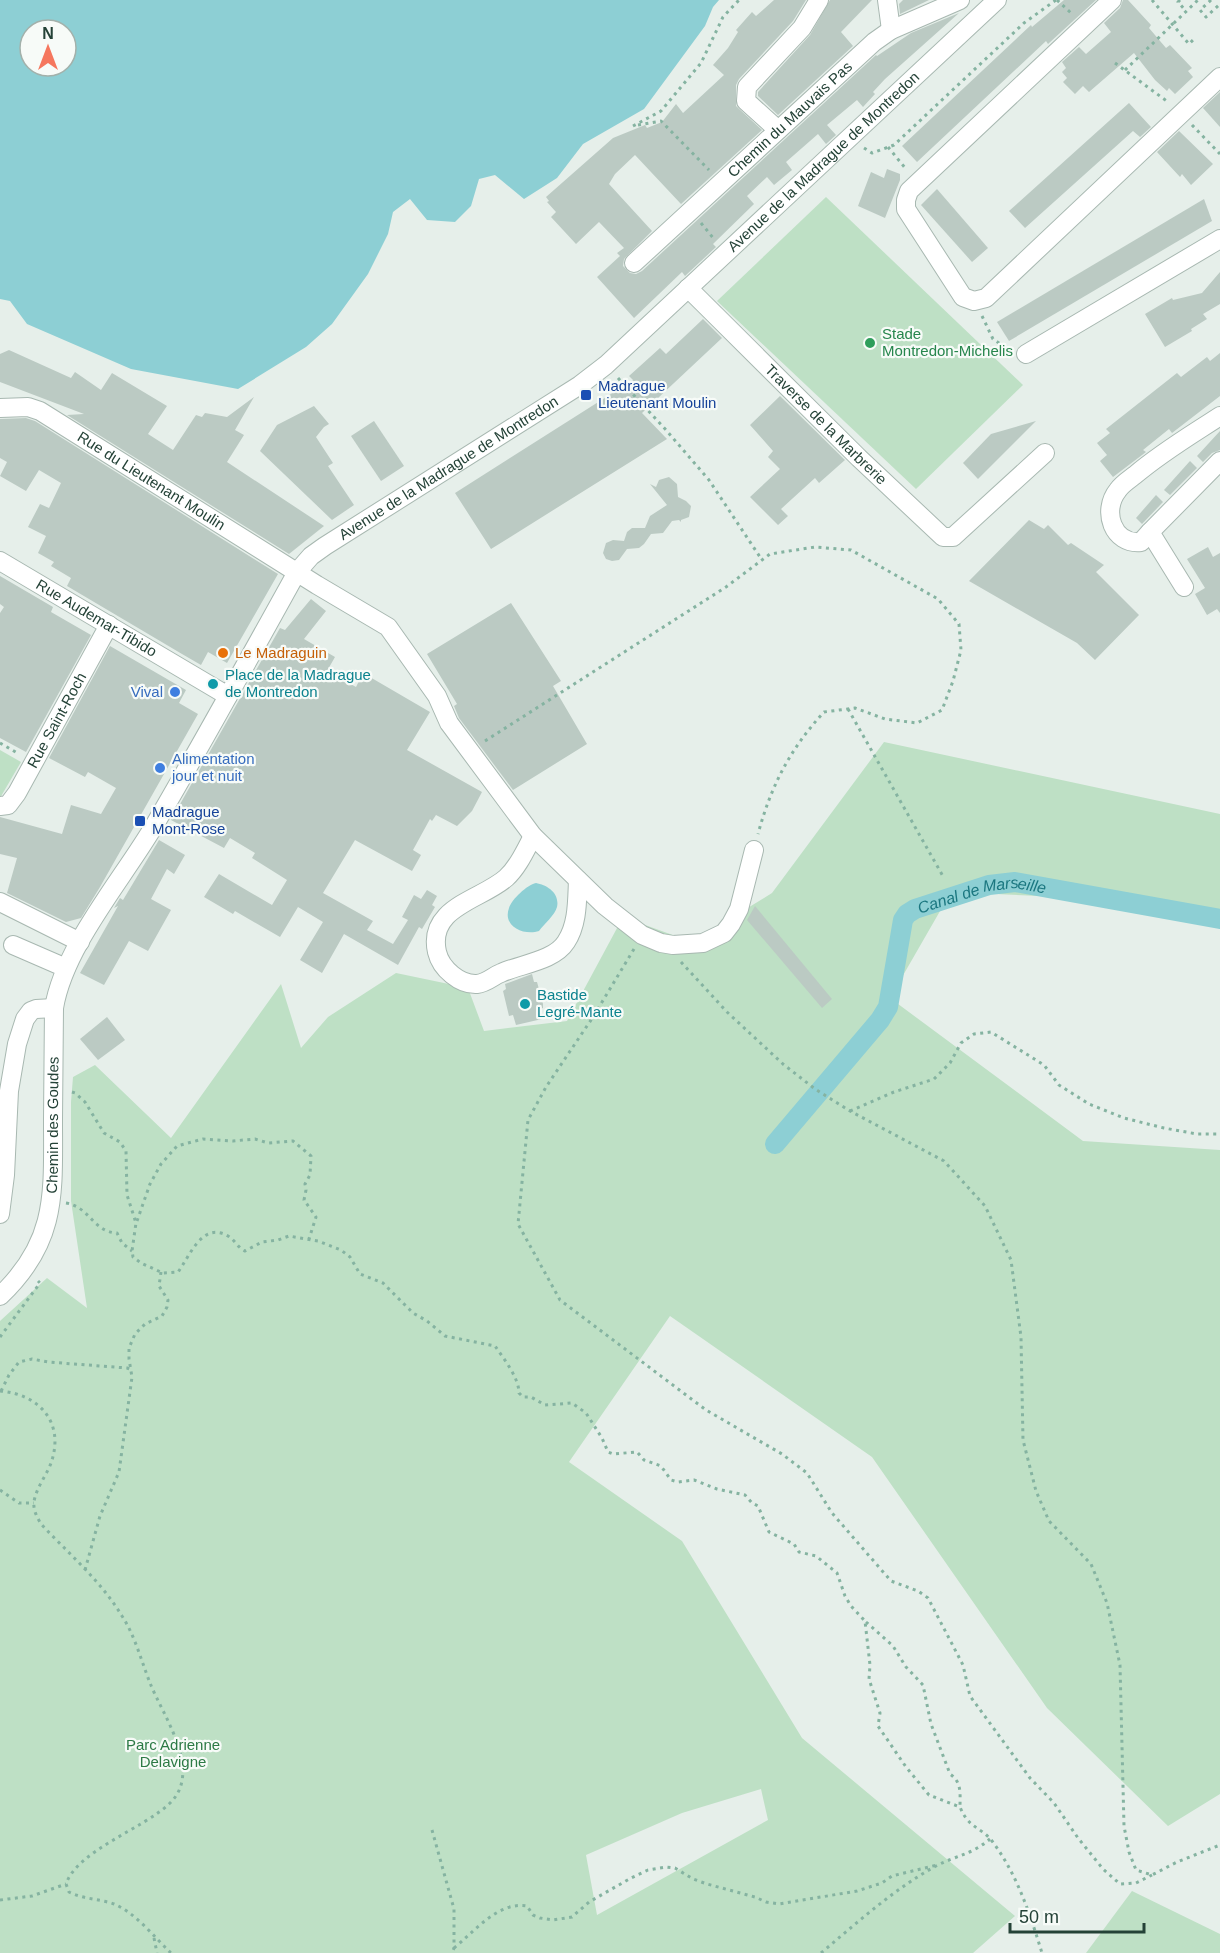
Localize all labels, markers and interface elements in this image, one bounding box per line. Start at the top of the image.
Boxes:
north arrow [18,18,78,78]
text: N [42,25,54,42]
street label: Chemin du Mauvais Pas [724,58,855,180]
street label: Avenue de la Madrague de Montredon [724,68,922,255]
place label: Stade Montredon-Michelis [882,325,1013,359]
marker: Stade Montredon-Michelis [863,336,877,350]
street label: Traverse de la Marbrerie [762,361,890,488]
place label: Madrague Lieutenant Moulin [598,377,716,411]
marker: Madrague Lieutenant Moulin [579,388,593,402]
street label: Avenue de la Madrague de Montredon [335,392,561,543]
street label: Rue du Lieutenant Moulin [75,428,228,533]
street label: Rue Audemar-Tibido [33,575,160,660]
place label: Le Madraguin [235,644,327,661]
marker: Le Madraguin [216,646,230,660]
place label: Place de la Madrague de Montredon [225,666,371,700]
street label: Rue Saint-Roch [23,669,89,771]
marker: Place de la Madrague de Montredon [206,677,220,691]
place label: Vival [131,683,163,700]
marker: Vival [168,685,182,699]
place label: Alimentation jour et nuit [171,750,255,784]
marker: Alimentation jour et nuit [153,761,167,775]
place label: Madrague Mont-Rose [152,803,225,837]
marker: Madrague Mont-Rose [133,814,147,828]
water label: Canal de Marseille [915,874,1048,917]
place label: Bastide Legré-Mante [537,986,622,1020]
marker: Bastide Legré-Mante [518,997,532,1011]
street label: Chemin des Goudes [43,1057,62,1194]
park label: Parc Adrienne Delavigne [126,1736,220,1770]
scale bar [1010,1896,1144,1934]
text: 50 m [1019,1907,1059,1927]

